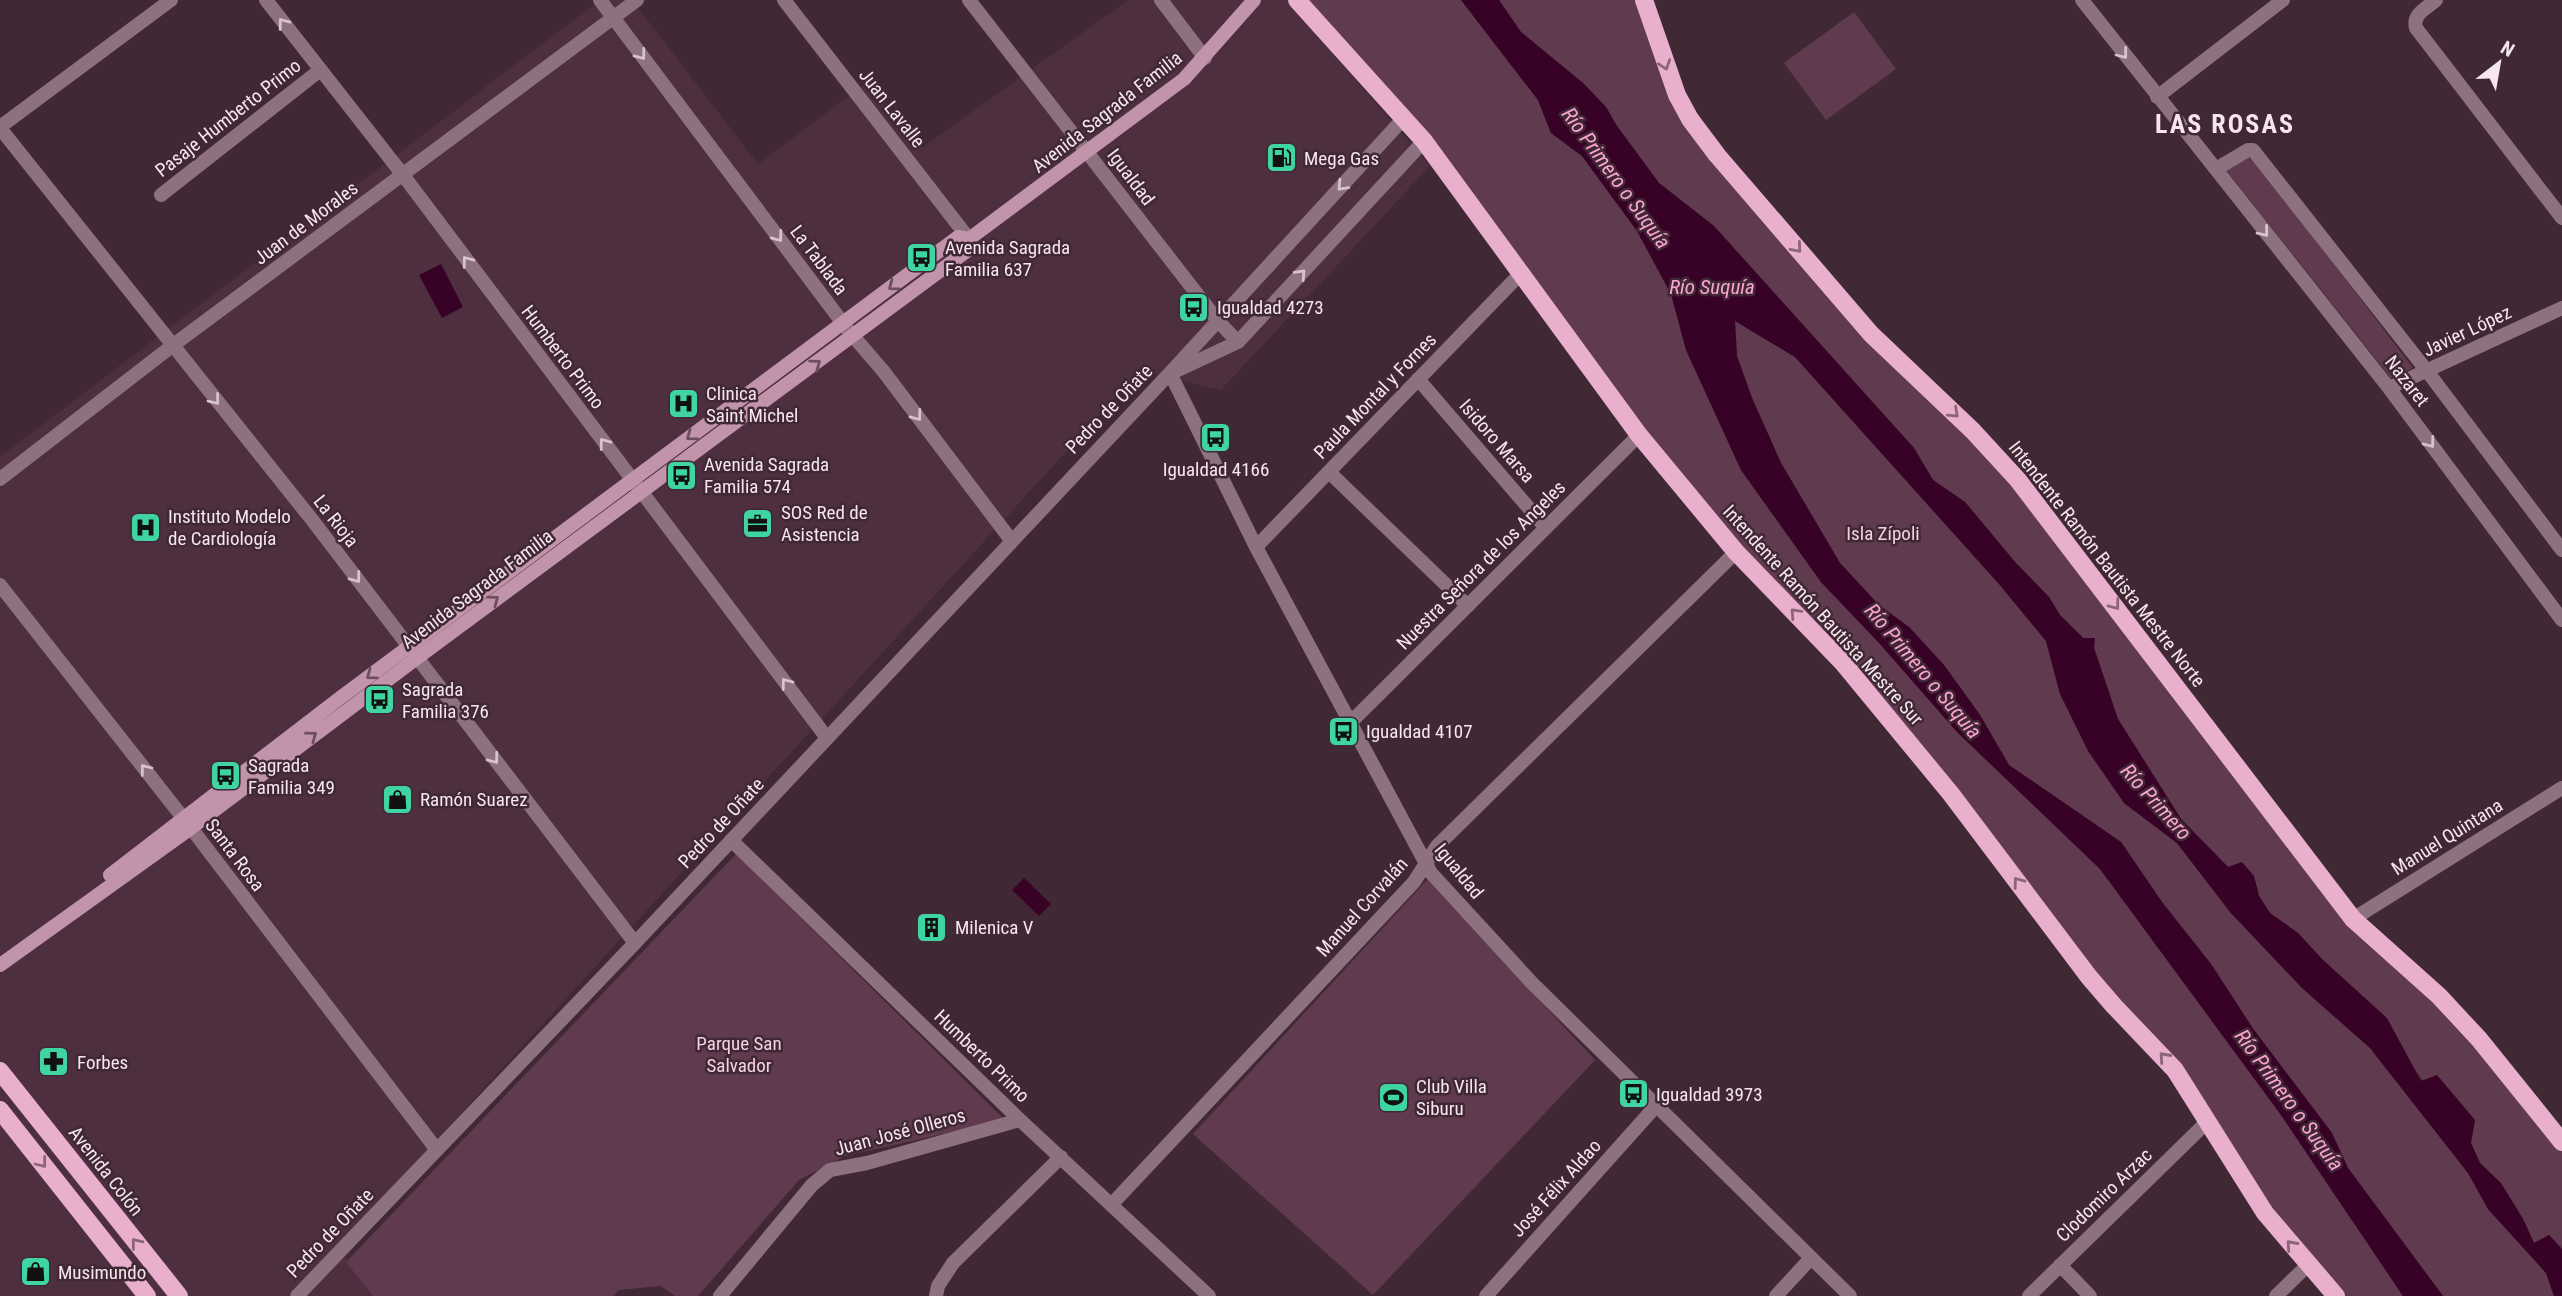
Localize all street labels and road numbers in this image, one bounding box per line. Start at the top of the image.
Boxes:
street label: Avenida Sagrada Familia [1027,46,1187,178]
street label: Pasaje Humberto Primo [151,54,305,182]
street label: Juan Lavalle [854,64,930,152]
street label: Igualdad [1102,144,1160,210]
street label: Juan de Morales [250,176,362,270]
street label: La Tablada [785,221,853,299]
street label: Humberto Primo [517,301,609,413]
street label: Javier López [2419,301,2515,361]
street label: Paula Montal y Fornes [1309,328,1441,464]
street label: Nazaret [2380,351,2434,411]
street label: Pedro de Oñate [1061,360,1157,458]
street label: Isidoro Marsa [1454,394,1540,488]
street label: Intendente Ramón Bautista Mestre Norte [2004,437,2210,692]
street label: Nuestra Señora de los Angeles [1392,476,1570,654]
street label: La Rioja [309,490,363,552]
street label: Intendente Ramón Bautista Mestre Sur [1718,500,1928,730]
street label: Avenida Sagrada Familia [397,524,557,654]
street label: Pedro de Oñate [673,773,769,873]
street label: Manuel Quintana [2387,794,2507,880]
street label: Santa Rosa [200,814,270,896]
street label: Igualdad [1430,839,1488,903]
street label: Manuel Corvalán [1311,853,1413,961]
street label: Humberto Primo [930,1005,1034,1107]
street label: Juan José Olleros [832,1103,968,1161]
street label: Avenida Colón [64,1122,148,1220]
street label: José Félix Aldao [1506,1134,1606,1242]
street label: Clodomiro Arzac [2051,1143,2157,1247]
street label: Pedro de Oñate [282,1184,378,1282]

